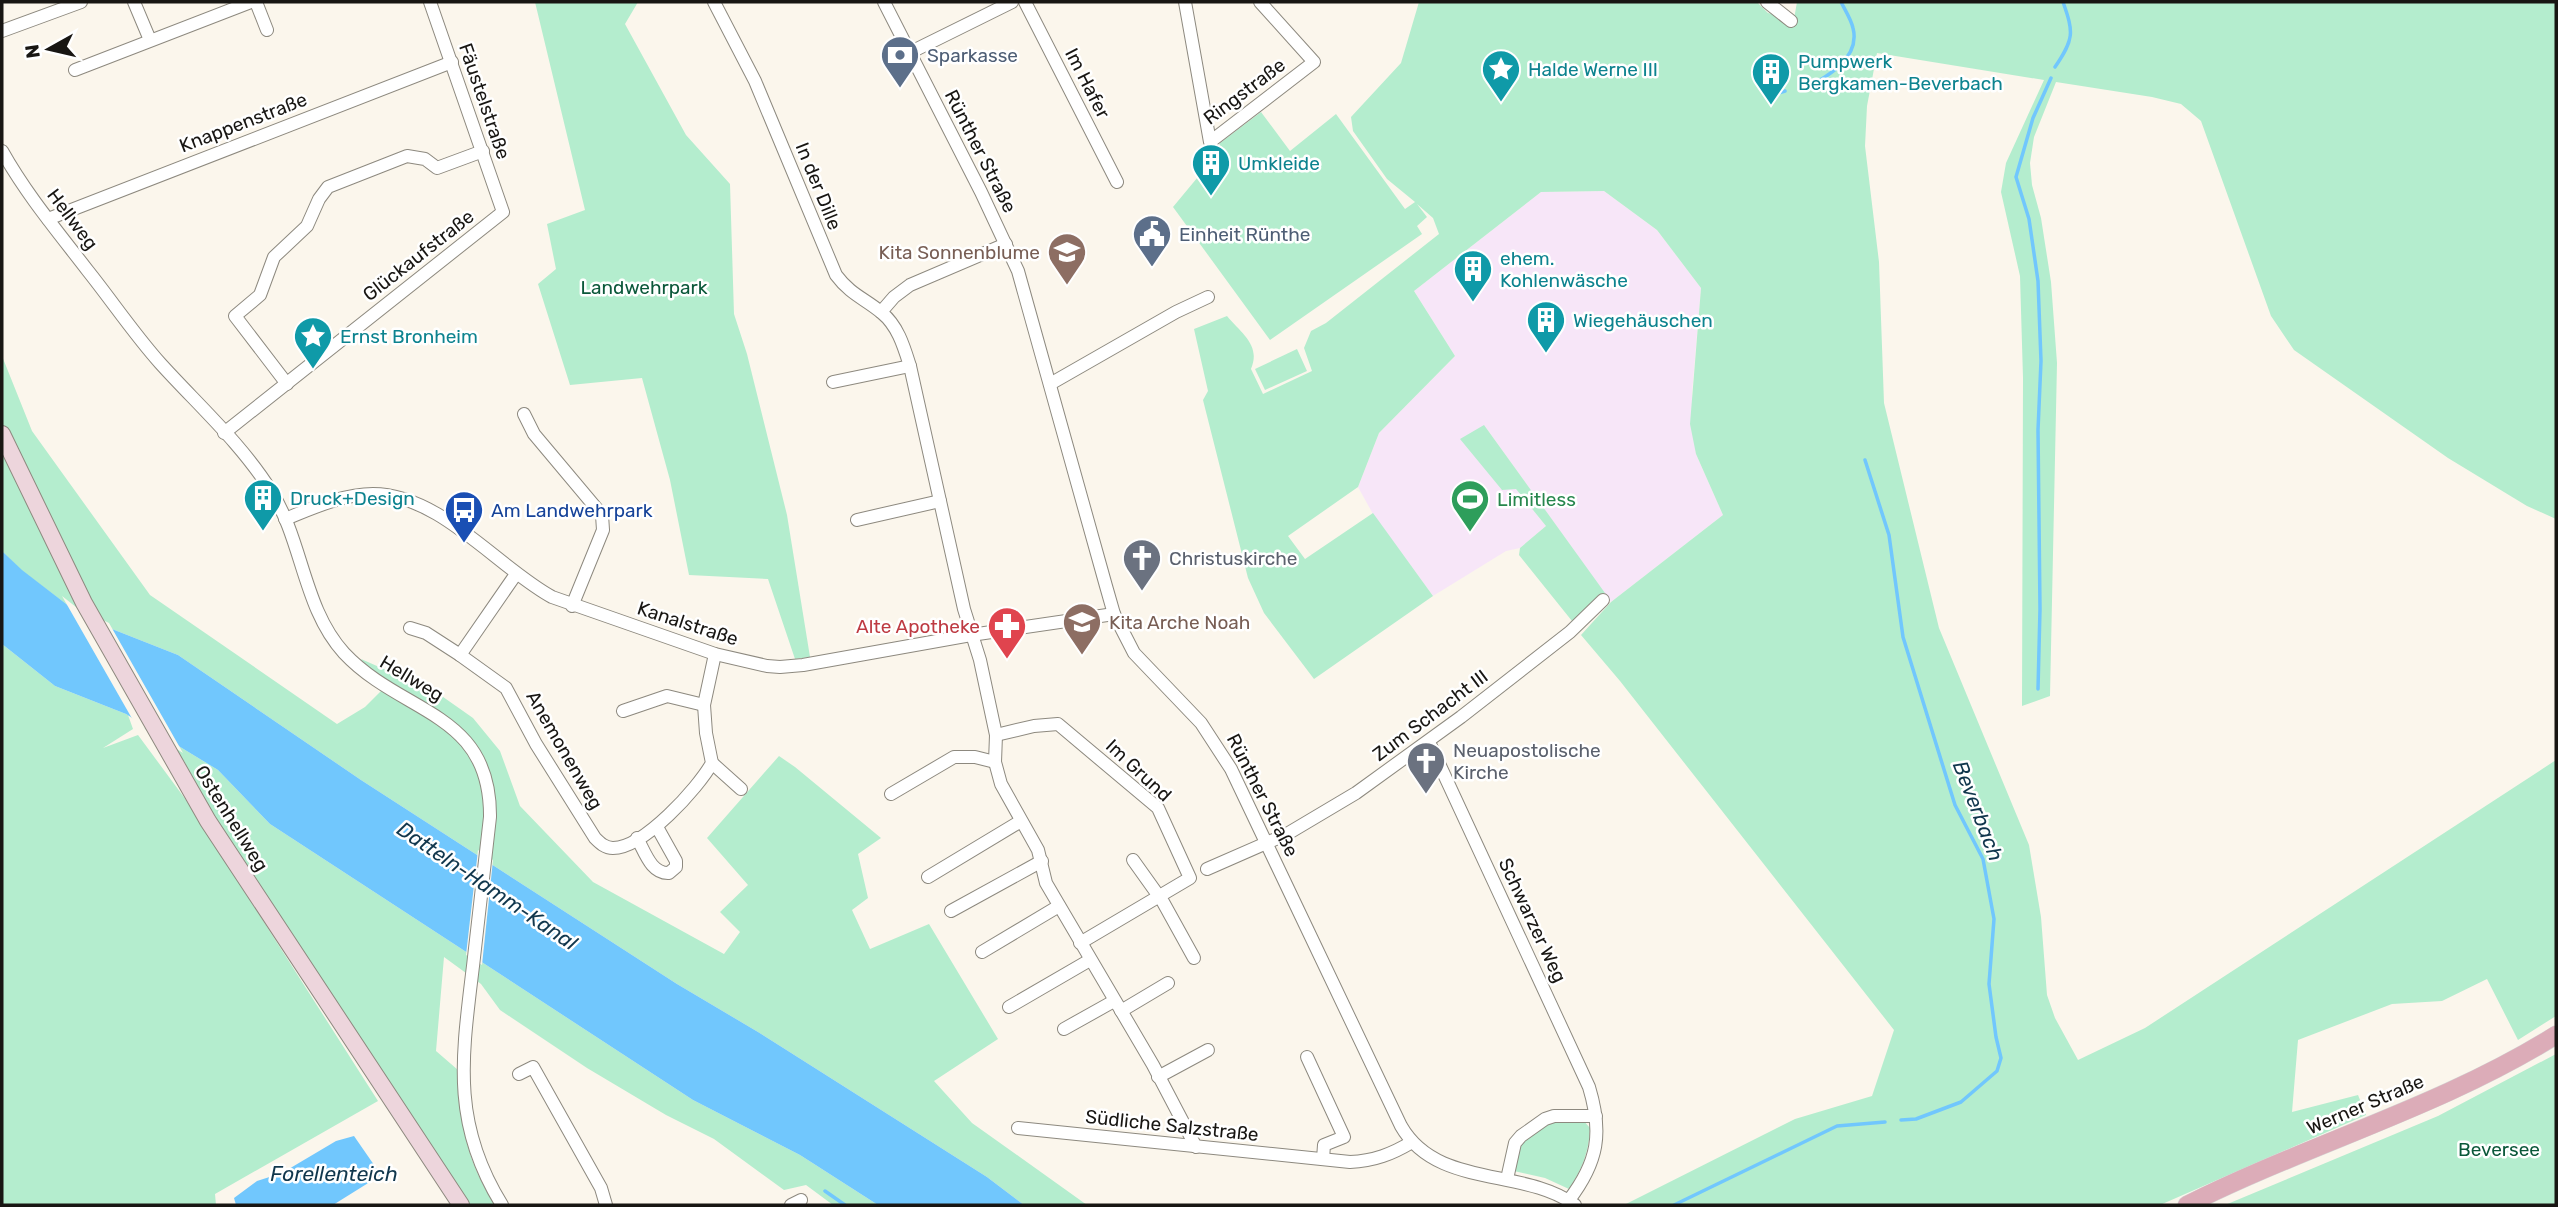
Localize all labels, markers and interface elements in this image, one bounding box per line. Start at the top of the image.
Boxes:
north arrow [14,14,84,84]
bank icon: Sparkasse [879,34,921,89]
street label: Fäustelstraße [454,40,515,162]
text: N [20,43,45,60]
place label: Sparkasse [927,44,1018,67]
street label: Im Hafer [1060,44,1115,123]
place icon: Halde Werne III [1480,48,1522,103]
place label: Pumpwerk Bergkamen-Beverbach [1798,50,2003,95]
building icon: Pumpwerk Bergkamen-Beverbach [1750,51,1792,106]
street label: Ringstraße [1199,53,1290,130]
place label: Halde Werne III [1528,58,1658,81]
street label: Rünther Straße [940,86,1021,217]
street label: Knappenstraße [176,88,310,157]
street label: In der Dille [791,139,846,233]
building icon: Umkleide [1190,142,1232,197]
place label: Umkleide [1238,152,1320,175]
street label: Hellweg [42,184,103,254]
street label: Glückaufstraße [358,205,479,306]
public building icon: Einheit Rünthe [1131,213,1173,268]
place label: Einheit Rünthe [1179,223,1310,246]
school or university icon: Kita Sonnenblume [1046,231,1088,286]
place label: Kita Sonnenblume [879,241,1040,264]
place label: ehem. Kohlenwäsche [1500,247,1628,292]
building icon: ehem. Kohlenwäsche [1452,248,1494,303]
park label: Landwehrpark [580,276,708,299]
building icon: Wiegehäuschen [1525,299,1567,354]
place label: Wiegehäuschen [1573,309,1713,332]
place icon: Ernst Bronheim [292,315,334,370]
place label: Ernst Bronheim [340,325,478,348]
building icon: Druck+Design [242,477,284,532]
sports icon: Limitless [1449,478,1491,533]
place label: Druck+Design [290,487,415,510]
place label: Limitless [1497,488,1576,511]
bus stop icon: Am Landwehrpark [443,489,485,544]
place label: Am Landwehrpark [491,499,653,522]
church icon: Christuskirche [1121,537,1163,592]
place label: Christuskirche [1169,547,1297,570]
street label: Kanalstraße [634,596,741,651]
school or university icon: Kita Arche Noah [1061,601,1103,656]
pharmacy icon: Alte Apotheke [986,605,1028,660]
place label: Kita Arche Noah [1109,611,1250,634]
place label: Alte Apotheke [856,615,980,638]
street label: Hellweg [376,650,448,706]
street label: Zum Schacht III [1368,665,1492,766]
street label: Anemonenweg [521,687,608,814]
street label: Rünther Straße [1222,730,1303,861]
street label: Im Grund [1101,734,1176,806]
place label: Neuapostolische Kirche [1453,739,1601,784]
church icon: Neuapostolische Kirche [1405,740,1447,795]
water label: Beverbach [1948,757,2009,865]
street label: Ostenhellweg [190,761,273,875]
water label: Datteln-Hamm-Kanal [392,816,583,956]
street label: Schwarzer Weg [1494,854,1571,986]
street label: Werner Straße [2303,1069,2427,1139]
street label: Südliche Salzstraße [1084,1105,1260,1146]
park label: Beversee [2458,1138,2540,1161]
water label: Forellenteich [270,1161,398,1186]

